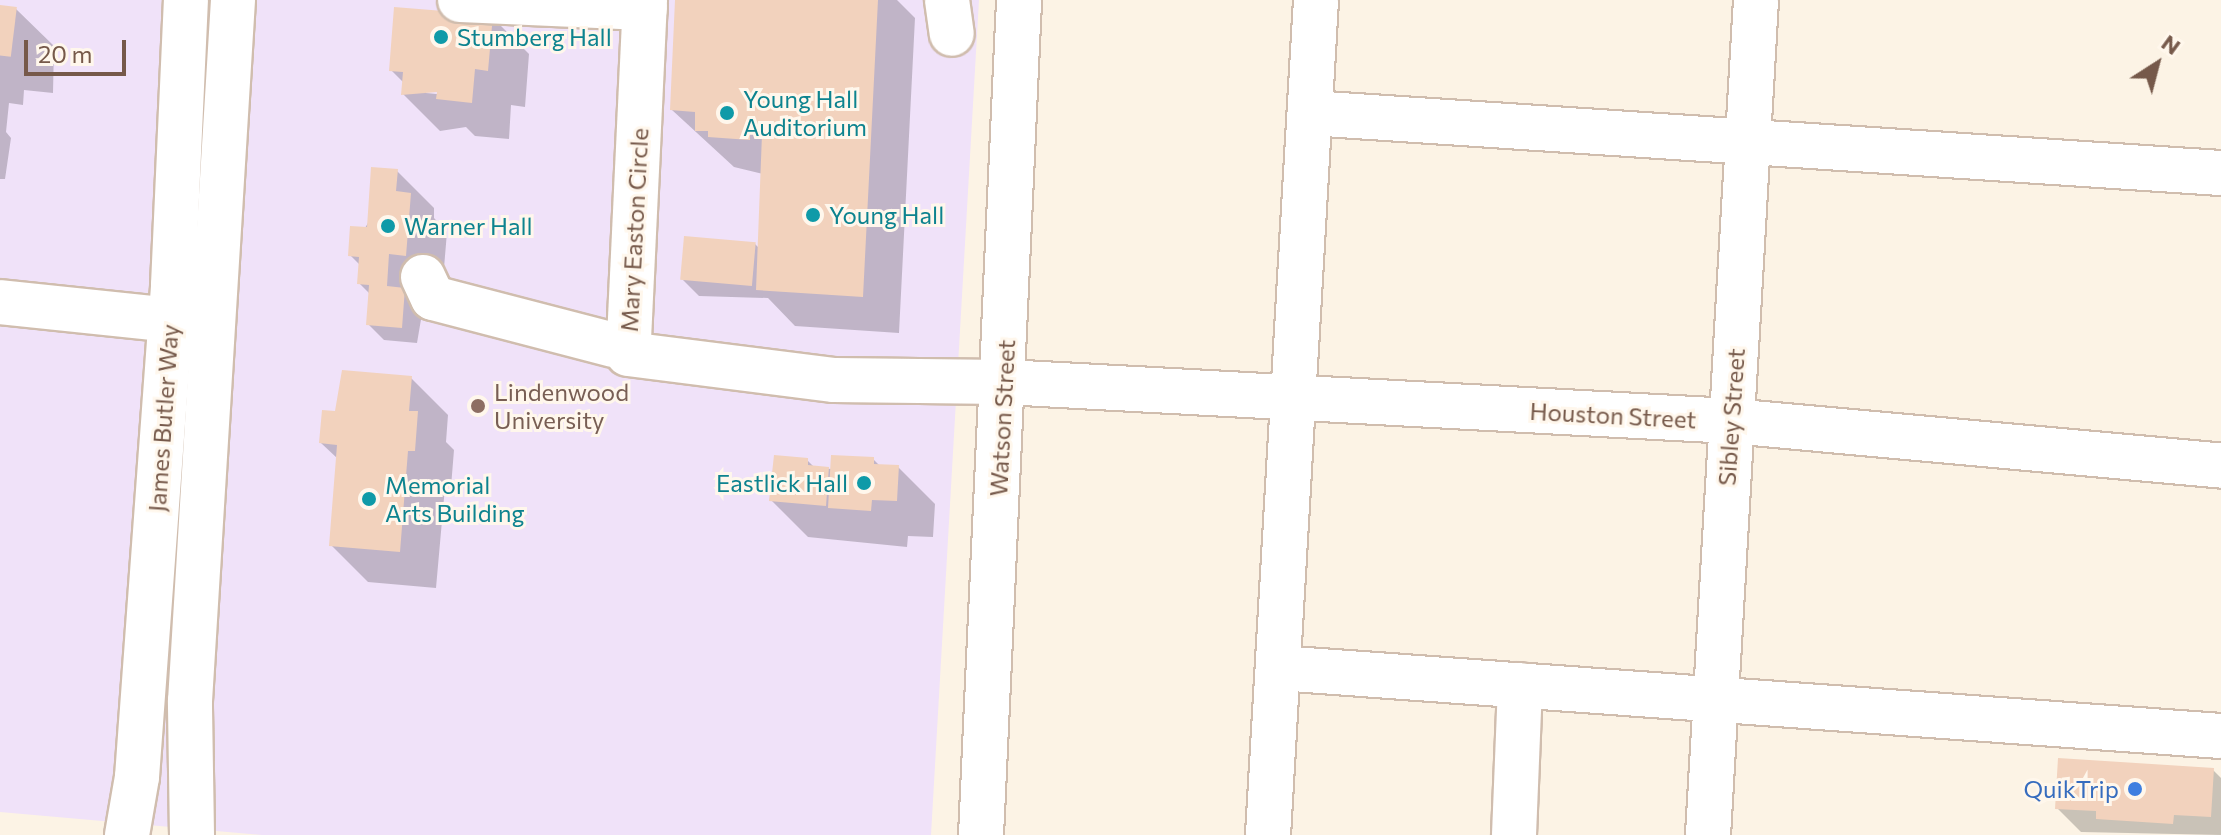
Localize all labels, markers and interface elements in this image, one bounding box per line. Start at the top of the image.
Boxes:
place label: Stumberg Hall [457,23,612,51]
scale bar [28,24,130,74]
north arrow [2117,24,2197,104]
marker: Stumberg Hall [432,28,450,46]
text: N [2157,28,2186,60]
text: 20 m [38,39,92,68]
place label: Young Hall Auditorium [743,85,867,141]
marker: Young Hall Auditorium [718,104,736,122]
street label: Mary Easton Circle [614,127,654,333]
place label: Young Hall [829,201,944,229]
marker: Young Hall [804,206,822,224]
place label: Warner Hall [404,212,533,240]
marker: Warner Hall [379,217,397,235]
street label: James Butler Way [142,323,184,513]
street label: Watson Street [984,339,1020,497]
street label: Sibley Street [1712,347,1750,487]
place label: Lindenwood University [494,378,629,434]
street label: Houston Street [1529,396,1697,434]
marker: Lindenwood University [469,397,487,415]
place label: Eastlick Hall [716,469,848,497]
place label: Memorial Arts Building [385,471,524,527]
marker: Eastlick Hall [855,474,873,492]
marker: Memorial Arts Building [360,490,378,508]
place label: QuikTrip [2023,775,2119,803]
marker: QuikTrip [2126,780,2144,798]

